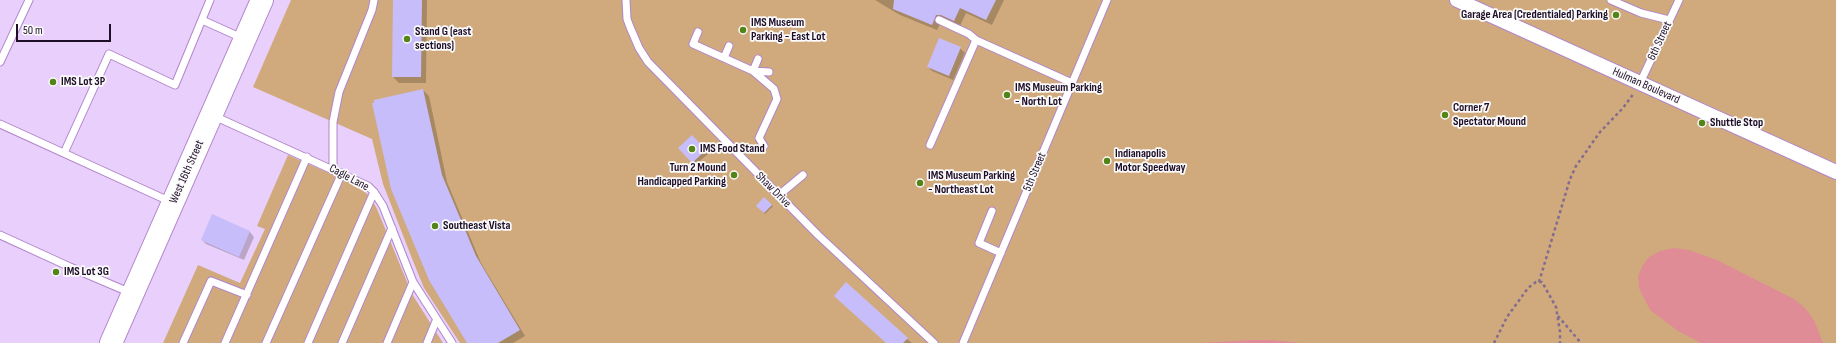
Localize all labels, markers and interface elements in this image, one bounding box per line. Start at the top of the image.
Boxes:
place label: Garage Area (Credentialed) Parking [1461,8,1608,22]
marker: Garage Area (Credentialed) Parking [1611,10,1621,20]
scale bar [18,16,113,42]
place label: IMS Museum Parking - East Lot [751,16,825,44]
street label: 6th Street [1645,19,1675,63]
text: 50 m [23,23,43,38]
place label: Stand G (east sections) [415,25,471,53]
marker: IMS Museum Parking - East Lot [738,25,748,35]
marker: Stand G (east sections) [402,34,412,44]
street label: Hulman Boulevard [1610,65,1682,107]
place label: IMS Lot 3P [61,75,105,89]
marker: IMS Lot 3P [48,77,58,87]
place label: IMS Museum Parking - North Lot [1015,81,1102,109]
marker: IMS Museum Parking - North Lot [1002,90,1012,100]
place label: Corner 7 Spectator Mound [1453,101,1526,129]
marker: Corner 7 Spectator Mound [1440,110,1450,120]
place label: Shuttle Stop [1710,116,1763,130]
marker: Shuttle Stop [1697,118,1707,128]
street label: West 16th Street [167,138,207,206]
place label: IMS Food Stand [700,142,765,156]
marker: IMS Food Stand [687,144,697,154]
place label: Indianapolis Motor Speedway [1115,147,1186,175]
street label: 5th Street [1020,150,1050,194]
marker: Indianapolis Motor Speedway [1102,156,1112,166]
place label: Turn 2 Mound Handicapped Parking [637,161,726,189]
street label: Cagle Lane [327,162,371,194]
street label: Shaw Drive [752,169,794,211]
place label: IMS Museum Parking - Northeast Lot [928,169,1015,197]
marker: Turn 2 Mound Handicapped Parking [729,170,739,180]
marker: IMS Museum Parking - Northeast Lot [915,178,925,188]
place label: Southeast Vista [443,219,510,233]
marker: Southeast Vista [430,221,440,231]
place label: IMS Lot 3G [64,265,109,279]
marker: IMS Lot 3G [51,267,61,277]

